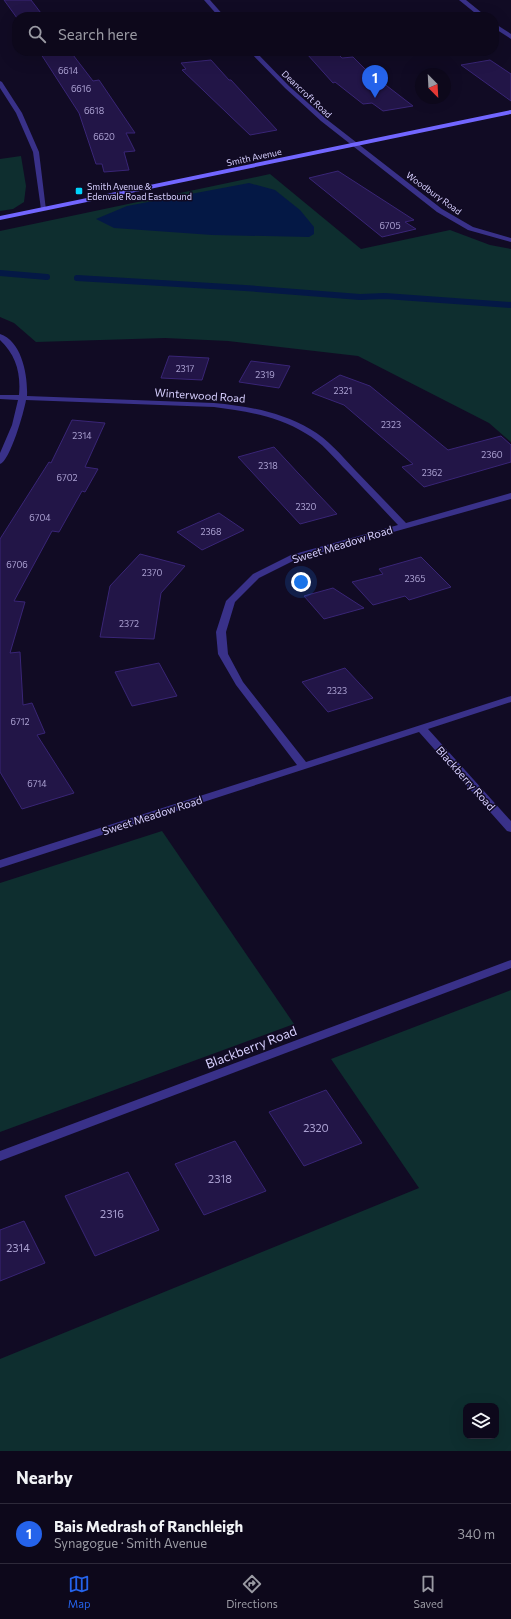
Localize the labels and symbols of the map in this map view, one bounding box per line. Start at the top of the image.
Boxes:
house number: 6614 [58,65,79,76]
pin: 1 [362,65,388,98]
street label: Deancroft Road [280,68,334,120]
north arrow [415,68,451,104]
house number: 6616 [71,83,91,94]
house number: 6618 [84,105,104,116]
house number: 6620 [93,131,115,142]
street label: Smith Avenue [225,146,283,168]
street label: Woodbury Road [404,169,464,217]
place label: Smith Avenue & Edenvale Road Eastbound [87,181,192,202]
marker: Smith Avenue & Edenvale Road Eastbound [74,186,84,196]
house number: 6705 [379,220,401,231]
house number: 2317 [176,363,195,374]
house number: 2319 [255,369,275,380]
street label: Winterwood Road [154,385,246,405]
house number: 2321 [334,385,352,396]
house number: 2323 [381,419,401,430]
house number: 2314 [72,430,92,441]
house number: 2360 [481,449,503,460]
house number: 2318 [258,460,278,471]
house number: 2362 [422,467,442,478]
house number: 6702 [57,472,78,483]
house number: 2320 [296,501,317,512]
house number: 6704 [29,512,51,523]
street label: Sweet Meadow Road [290,523,394,565]
house number: 2368 [200,526,222,537]
house number: 6706 [6,559,28,570]
house number: 2370 [142,567,162,578]
your location [291,572,311,592]
house number: 2365 [405,573,425,584]
house number: 2372 [119,618,139,629]
house number: 2323 [327,685,347,696]
house number: 6712 [10,716,30,727]
street label: Blackberry Road [434,743,498,813]
house number: 6714 [27,778,47,789]
street label: Sweet Meadow Road [100,793,204,837]
street label: Blackberry Road [203,1022,299,1072]
house number: 2320 [303,1121,329,1134]
house number: 2318 [208,1172,232,1185]
house number: 2316 [100,1207,124,1220]
house number: 2314 [6,1241,30,1254]

